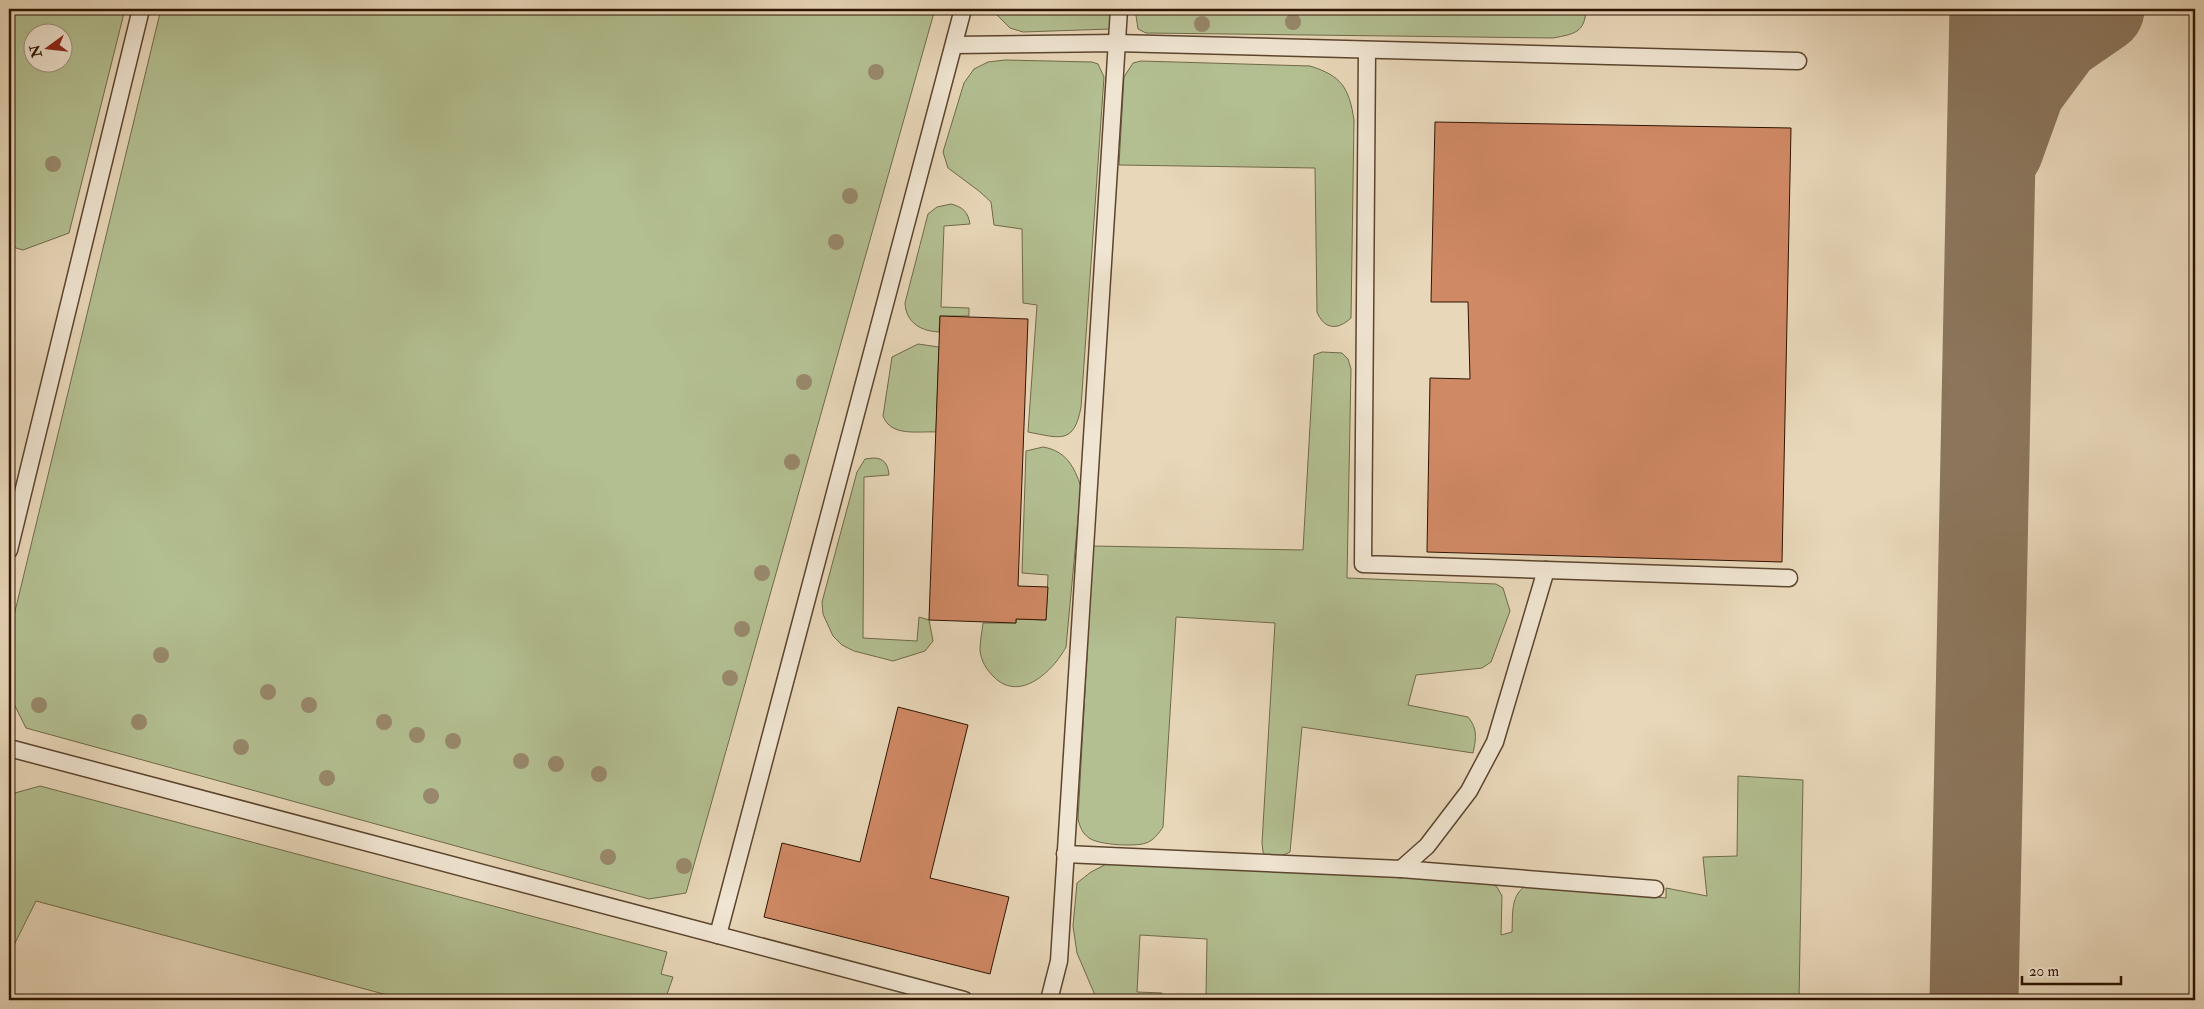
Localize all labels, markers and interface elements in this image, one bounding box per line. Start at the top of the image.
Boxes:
north arrow [22,22,72,72]
text: N [26,43,46,60]
scale bar [2022,954,2120,986]
text: 20 m [2029,962,2059,981]

